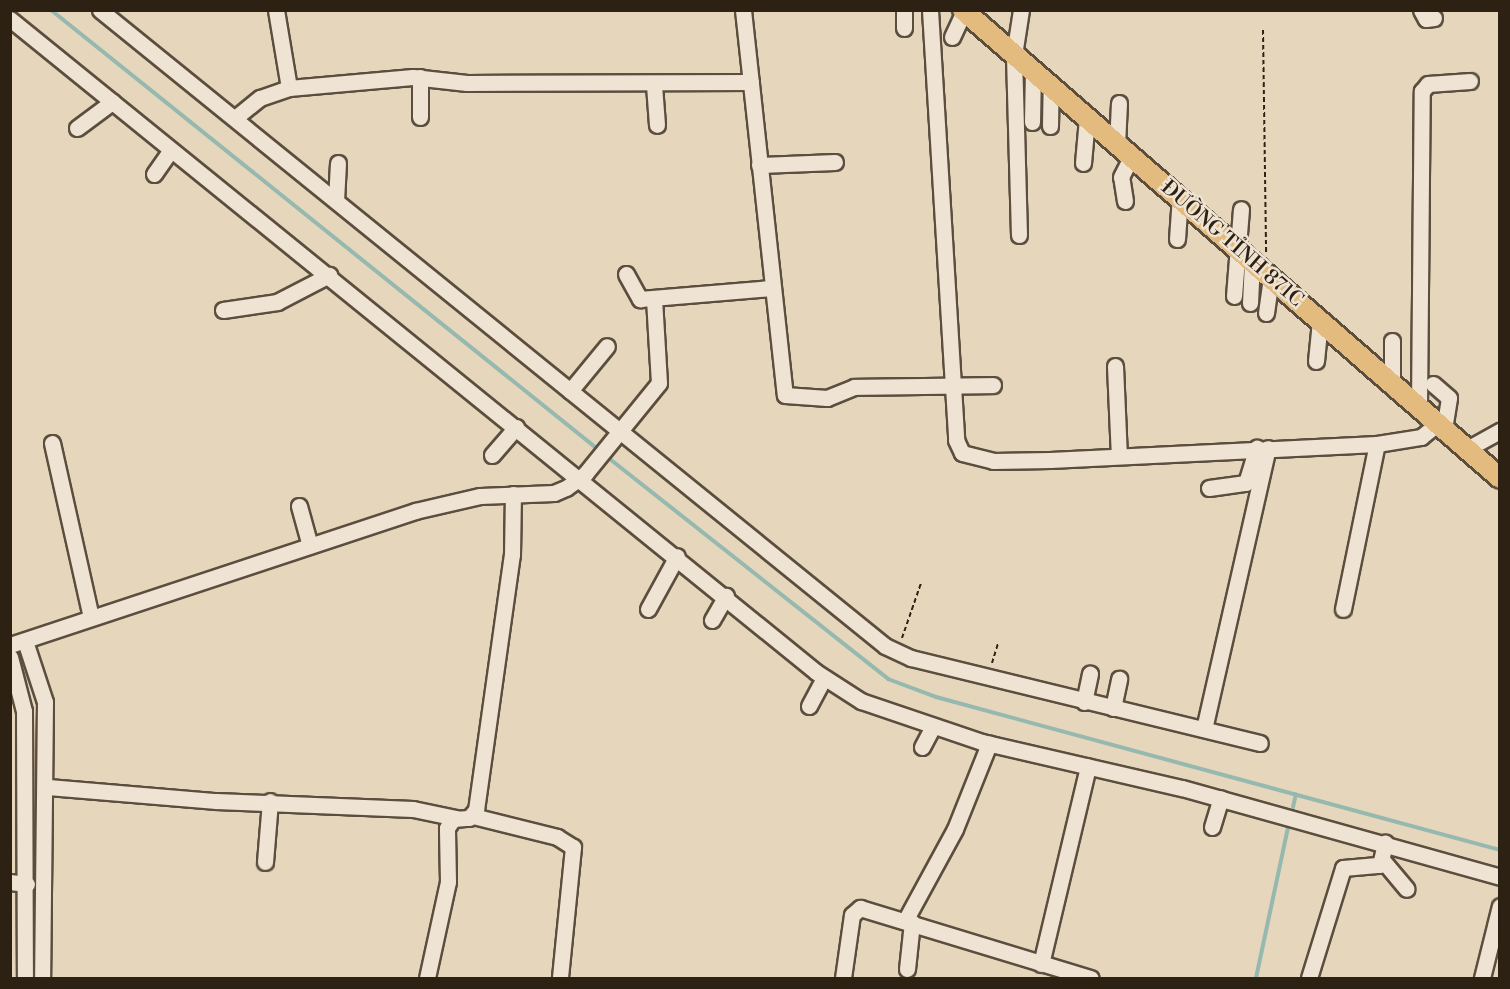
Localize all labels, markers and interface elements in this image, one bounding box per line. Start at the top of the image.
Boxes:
street label: ĐƯỜNG TỈNH 871C [1156,176,1308,312]

